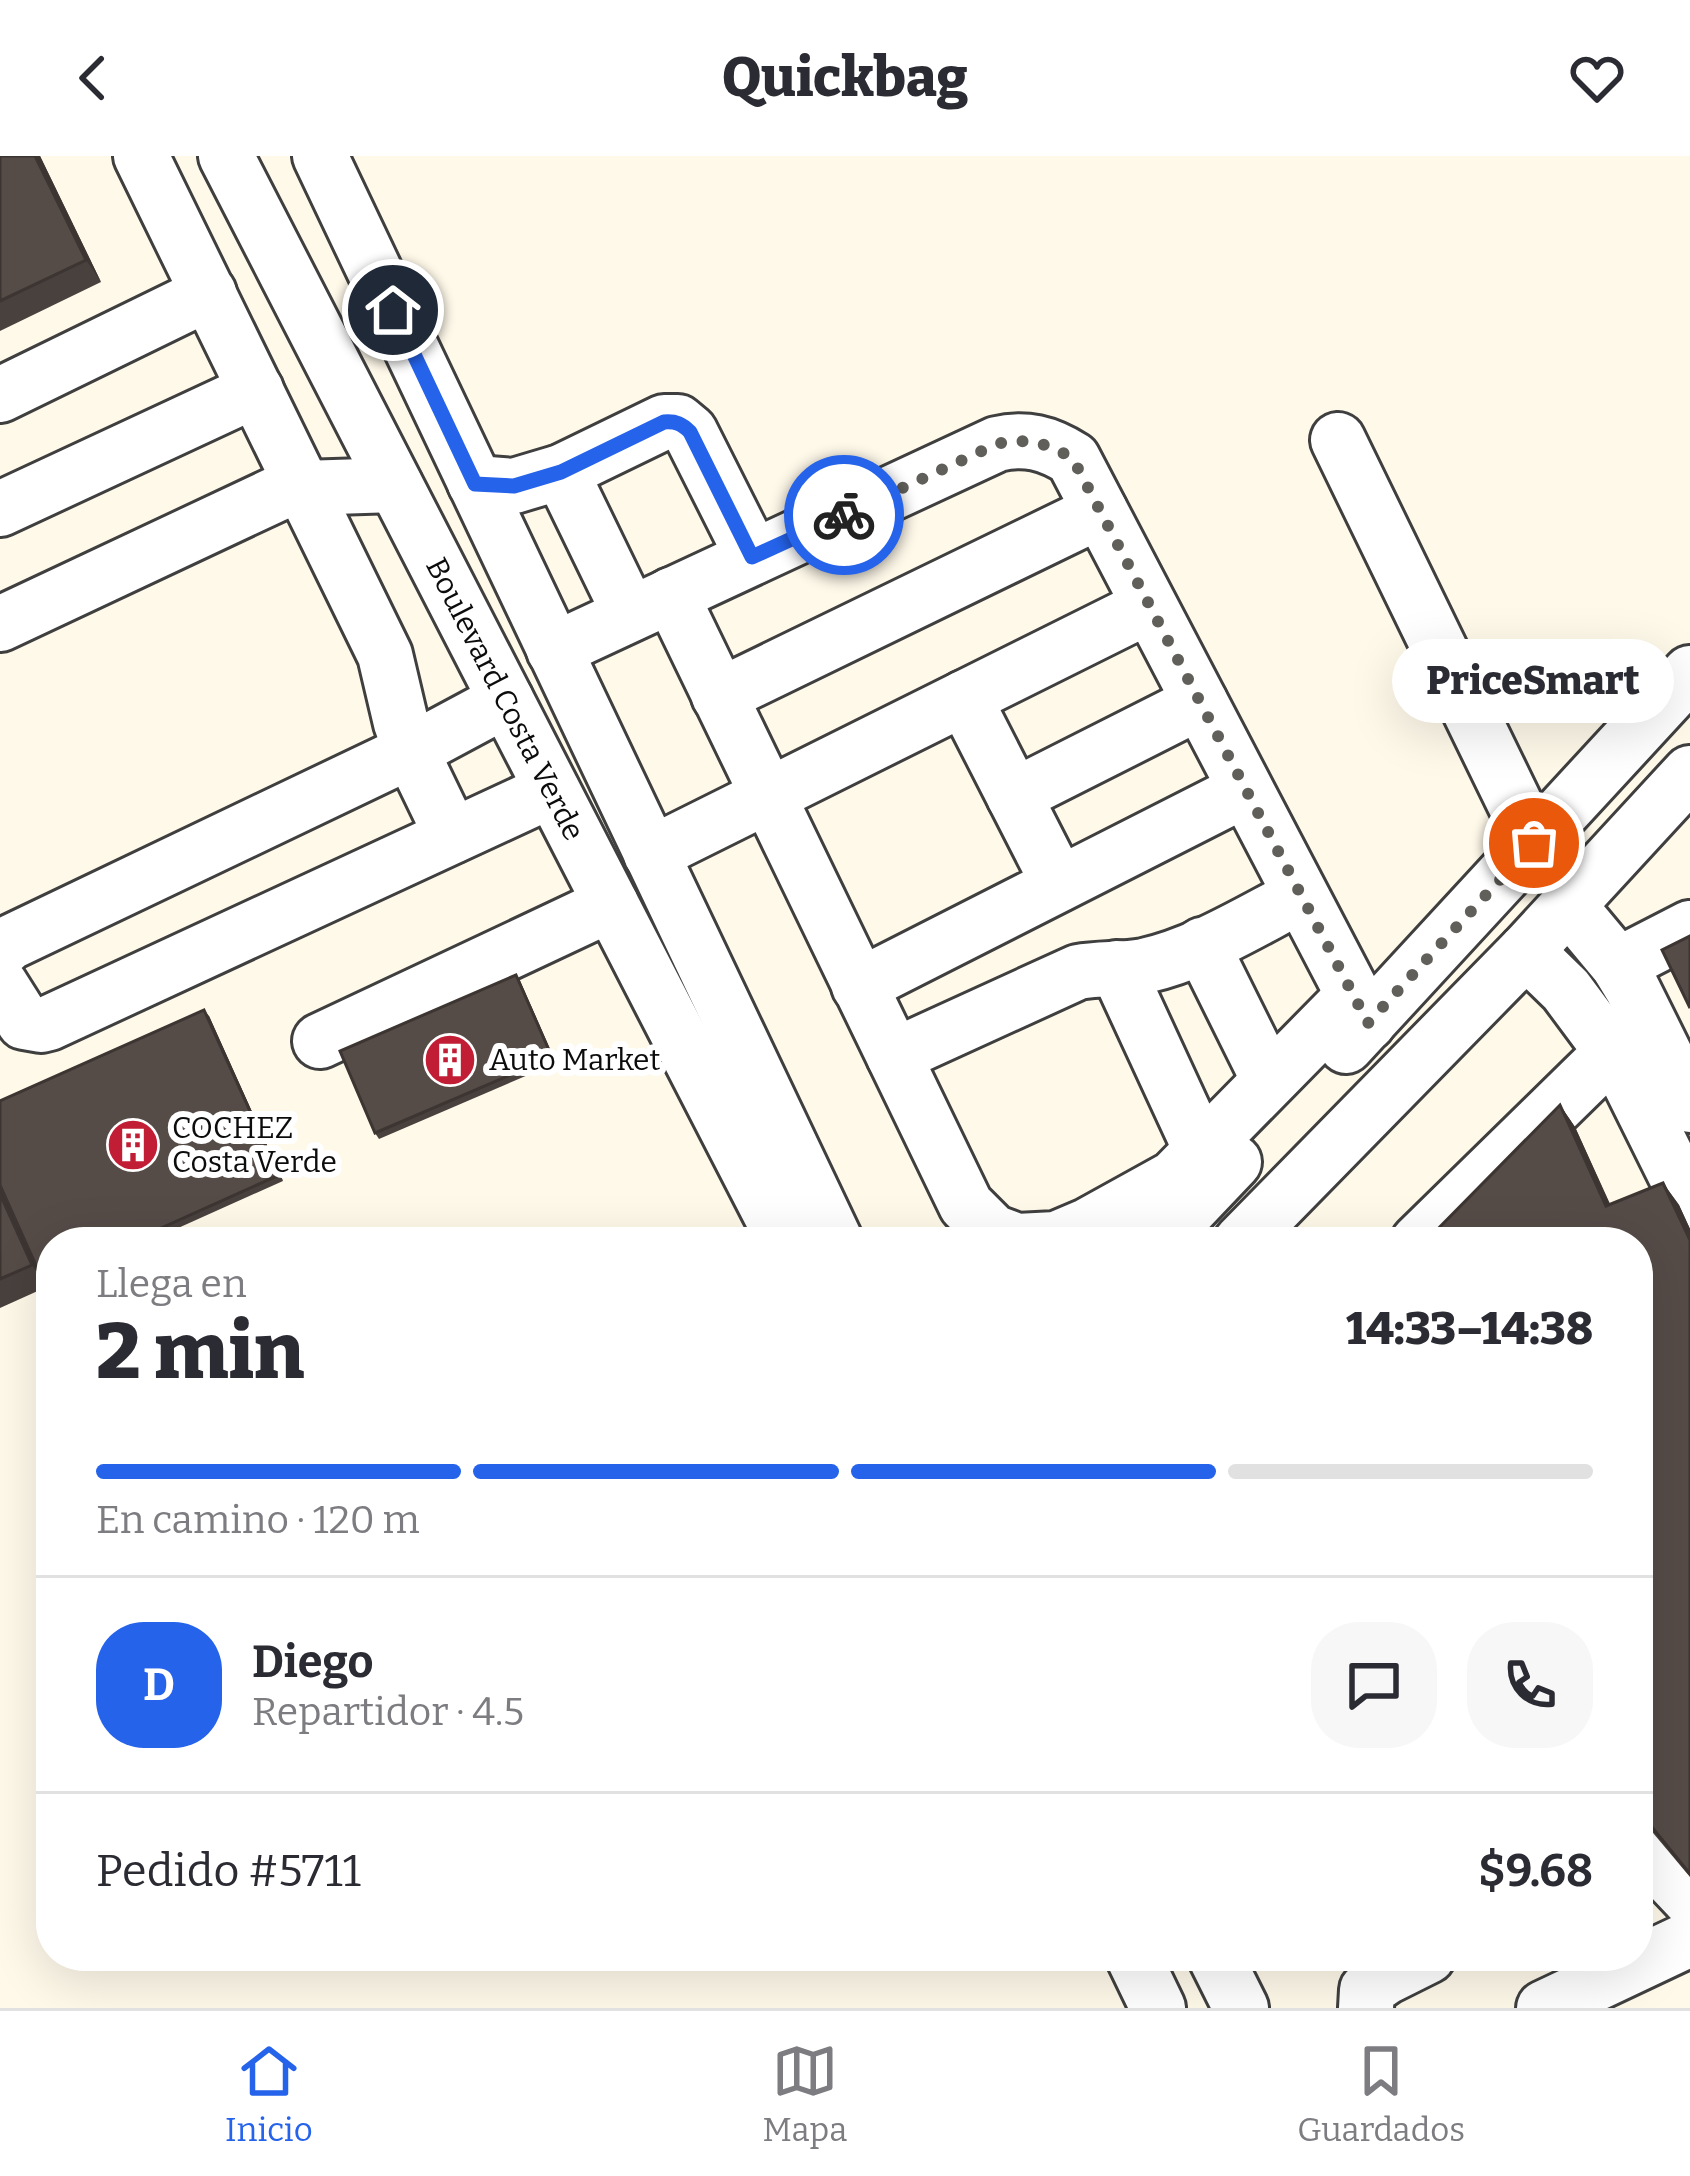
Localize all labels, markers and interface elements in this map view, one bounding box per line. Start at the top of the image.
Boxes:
icon: back [60,45,126,111]
icon: heart [1564,45,1630,111]
text: Quickbag [722,46,968,110]
pin [342,259,444,361]
icon: home [360,277,426,343]
courier [784,455,904,575]
icon: bike [811,482,877,548]
street label: Boulevard Costa Verde [418,552,592,846]
callout: PriceSmart [1393,639,1675,723]
text: PriceSmart [1426,658,1640,704]
pin [1483,792,1585,894]
icon: bag [1501,810,1567,876]
building icon: Auto Market [422,1032,478,1088]
place label: Auto Market [489,1042,660,1078]
place label: COCHEZ Costa Verde [172,1110,337,1180]
building icon: COCHEZ Costa Verde [105,1117,161,1173]
text: Llega en [96,1261,247,1307]
text: 14:33–14:38 [1346,1302,1593,1356]
text: 2 min [96,1305,305,1399]
text: En camino · 120 m [96,1497,420,1543]
button: chat [1311,1622,1437,1748]
button: phone [1467,1622,1593,1748]
text: Diego [252,1635,374,1689]
text: D [143,1658,175,1712]
text: Repartidor · 4.5 [252,1689,524,1735]
text: Pedido #5711 [96,1844,361,1898]
text: $9.68 [1478,1844,1593,1898]
tab: Inicio [225,2038,313,2150]
tab: Mapa [763,2038,847,2150]
tab: Guardados [1297,2038,1465,2150]

